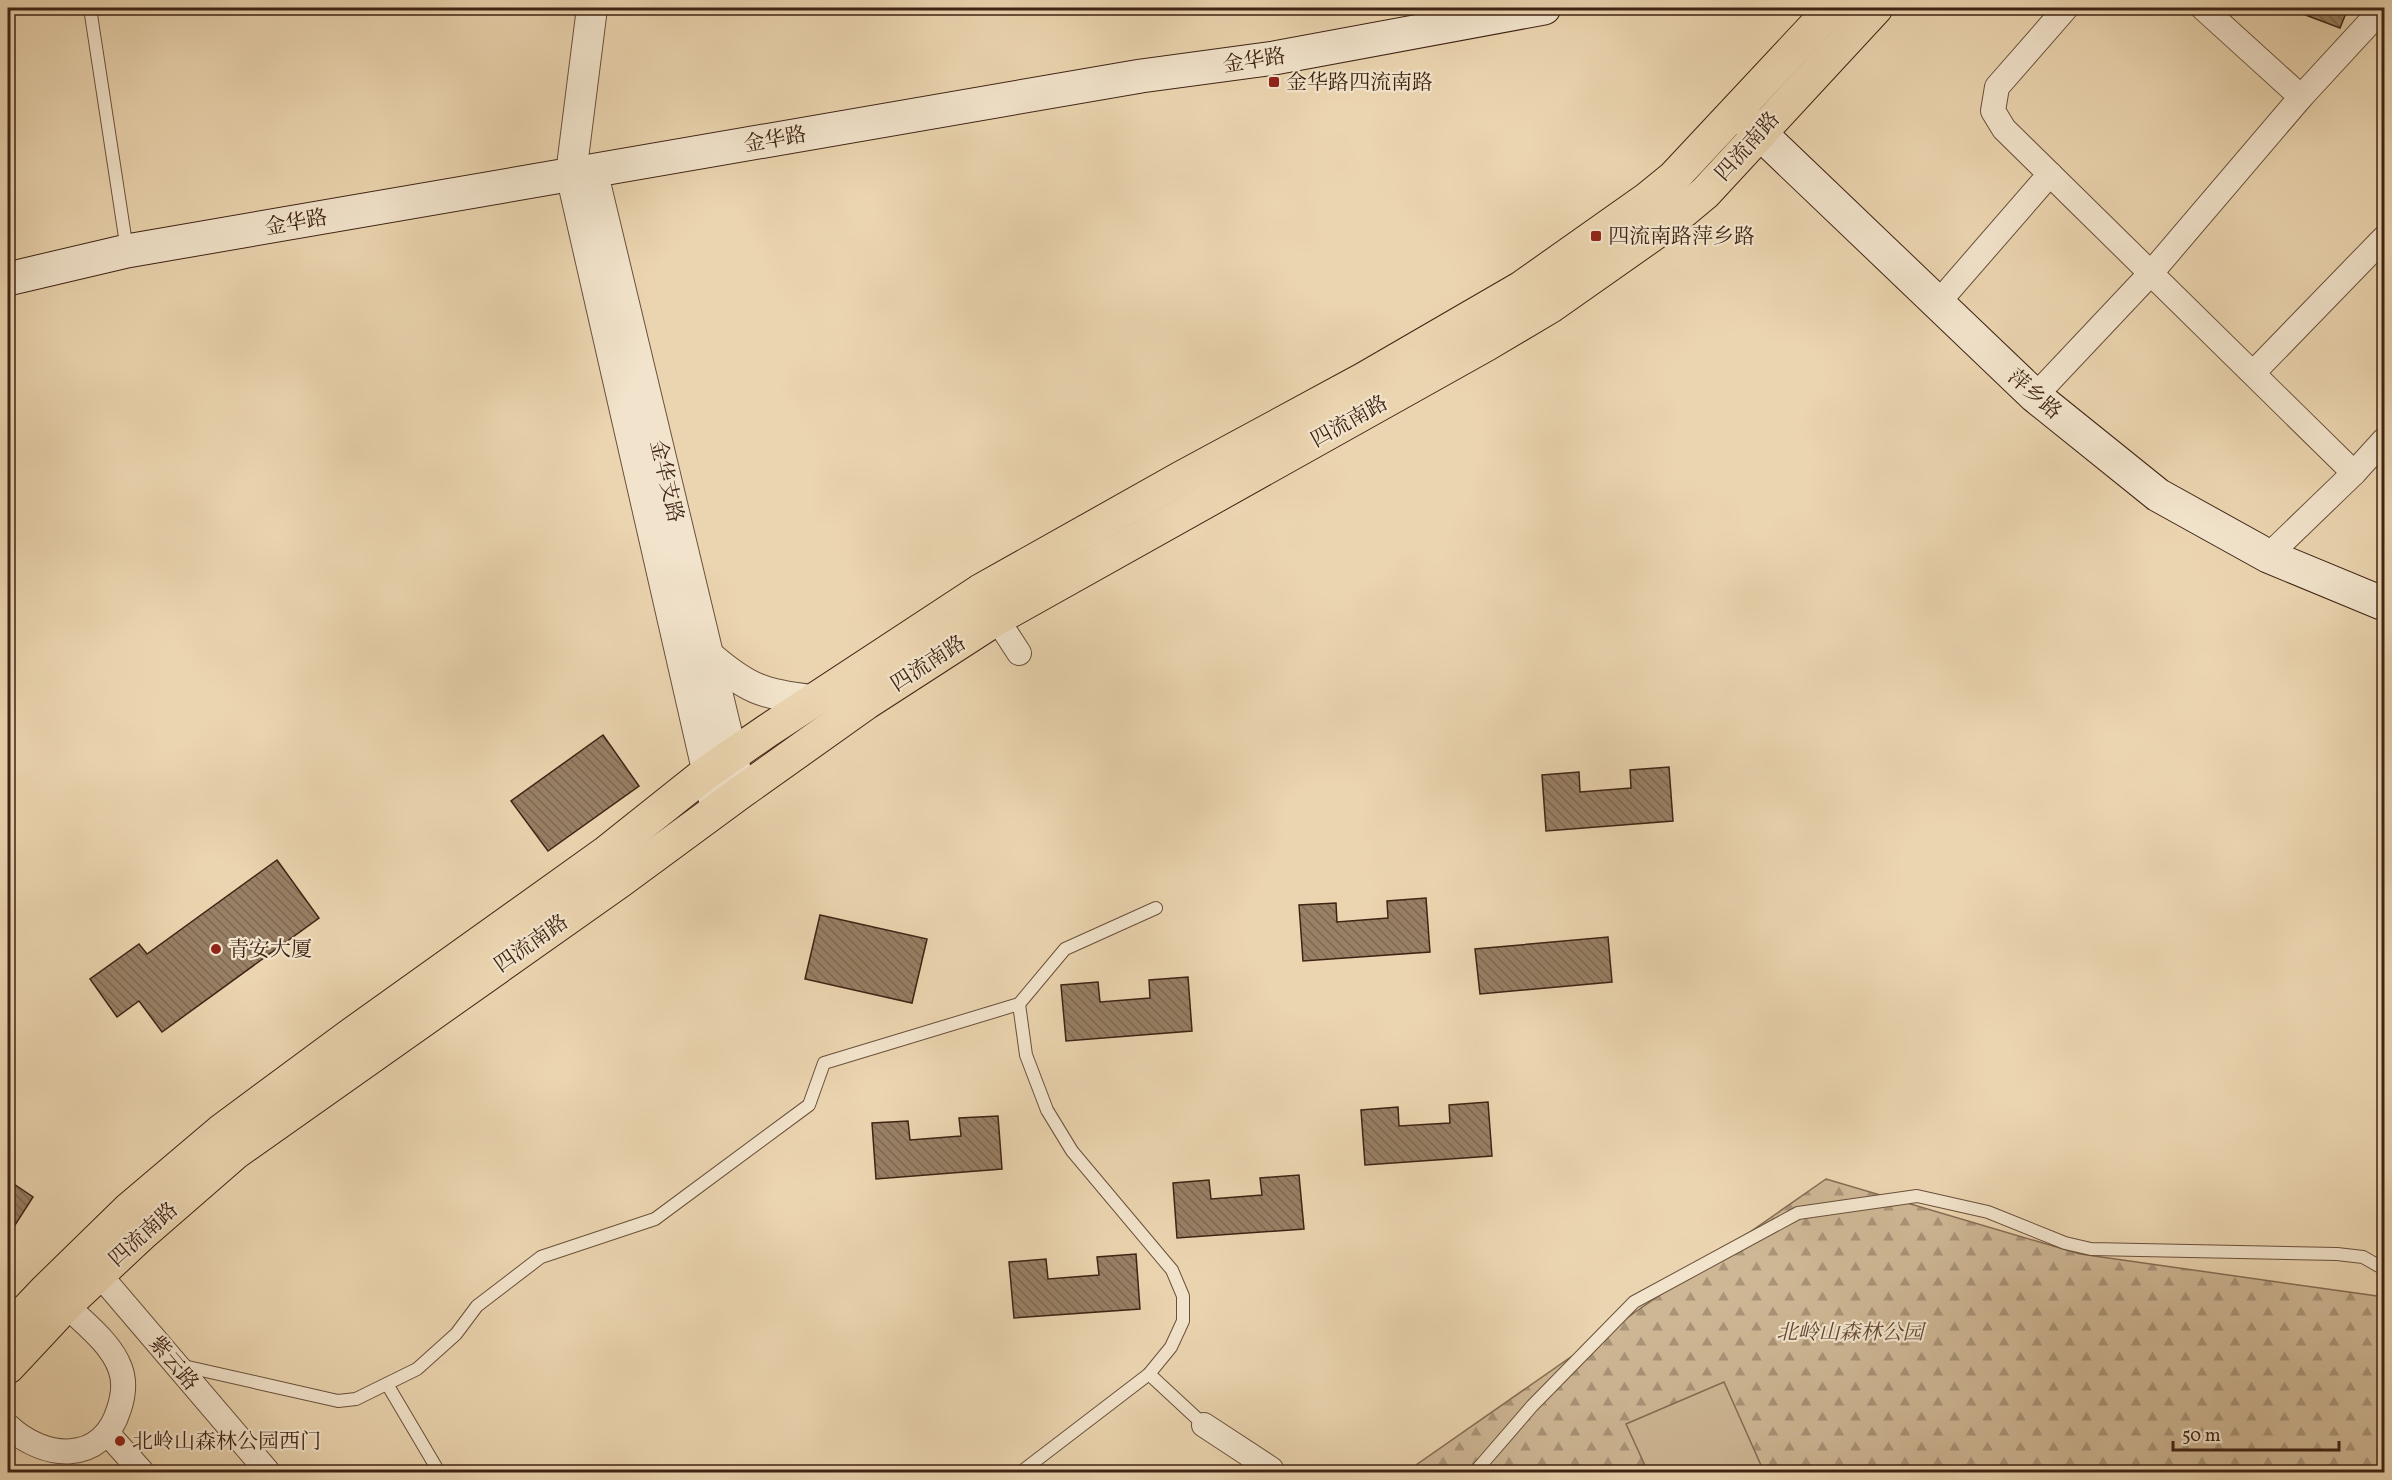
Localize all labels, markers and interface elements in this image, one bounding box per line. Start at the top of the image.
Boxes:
street label: 金华路 [1221,42,1288,81]
place label: 金华路四流南路 [1286,69,1433,98]
marker: 金华路四流南路 [1267,75,1281,89]
street label: 四流南路 [1709,106,1787,188]
street label: 金华路 [742,121,809,160]
street label: 金华路 [263,204,330,243]
place label: 四流南路萍乡路 [1608,223,1755,252]
marker: 四流南路萍乡路 [1589,229,1603,243]
street label: 萍乡路 [2001,364,2067,427]
street label: 四流南路 [1306,389,1393,455]
street label: 金华支路 [642,437,689,526]
street label: 四流南路 [886,629,972,699]
street label: 四流南路 [489,908,575,980]
place label: 青安大厦 [228,936,312,965]
marker: 青安大厦 [209,942,223,956]
street label: 四流南路 [103,1196,185,1274]
park label: 北岭山森林公园 [1777,1319,1926,1348]
street label: 紫云路 [141,1331,204,1397]
scale bar [2173,1414,2340,1452]
text: 50 m [2182,1424,2221,1449]
place label: 北岭山森林公园西门 [132,1428,321,1457]
marker: 北岭山森林公园西门 [113,1434,127,1448]

